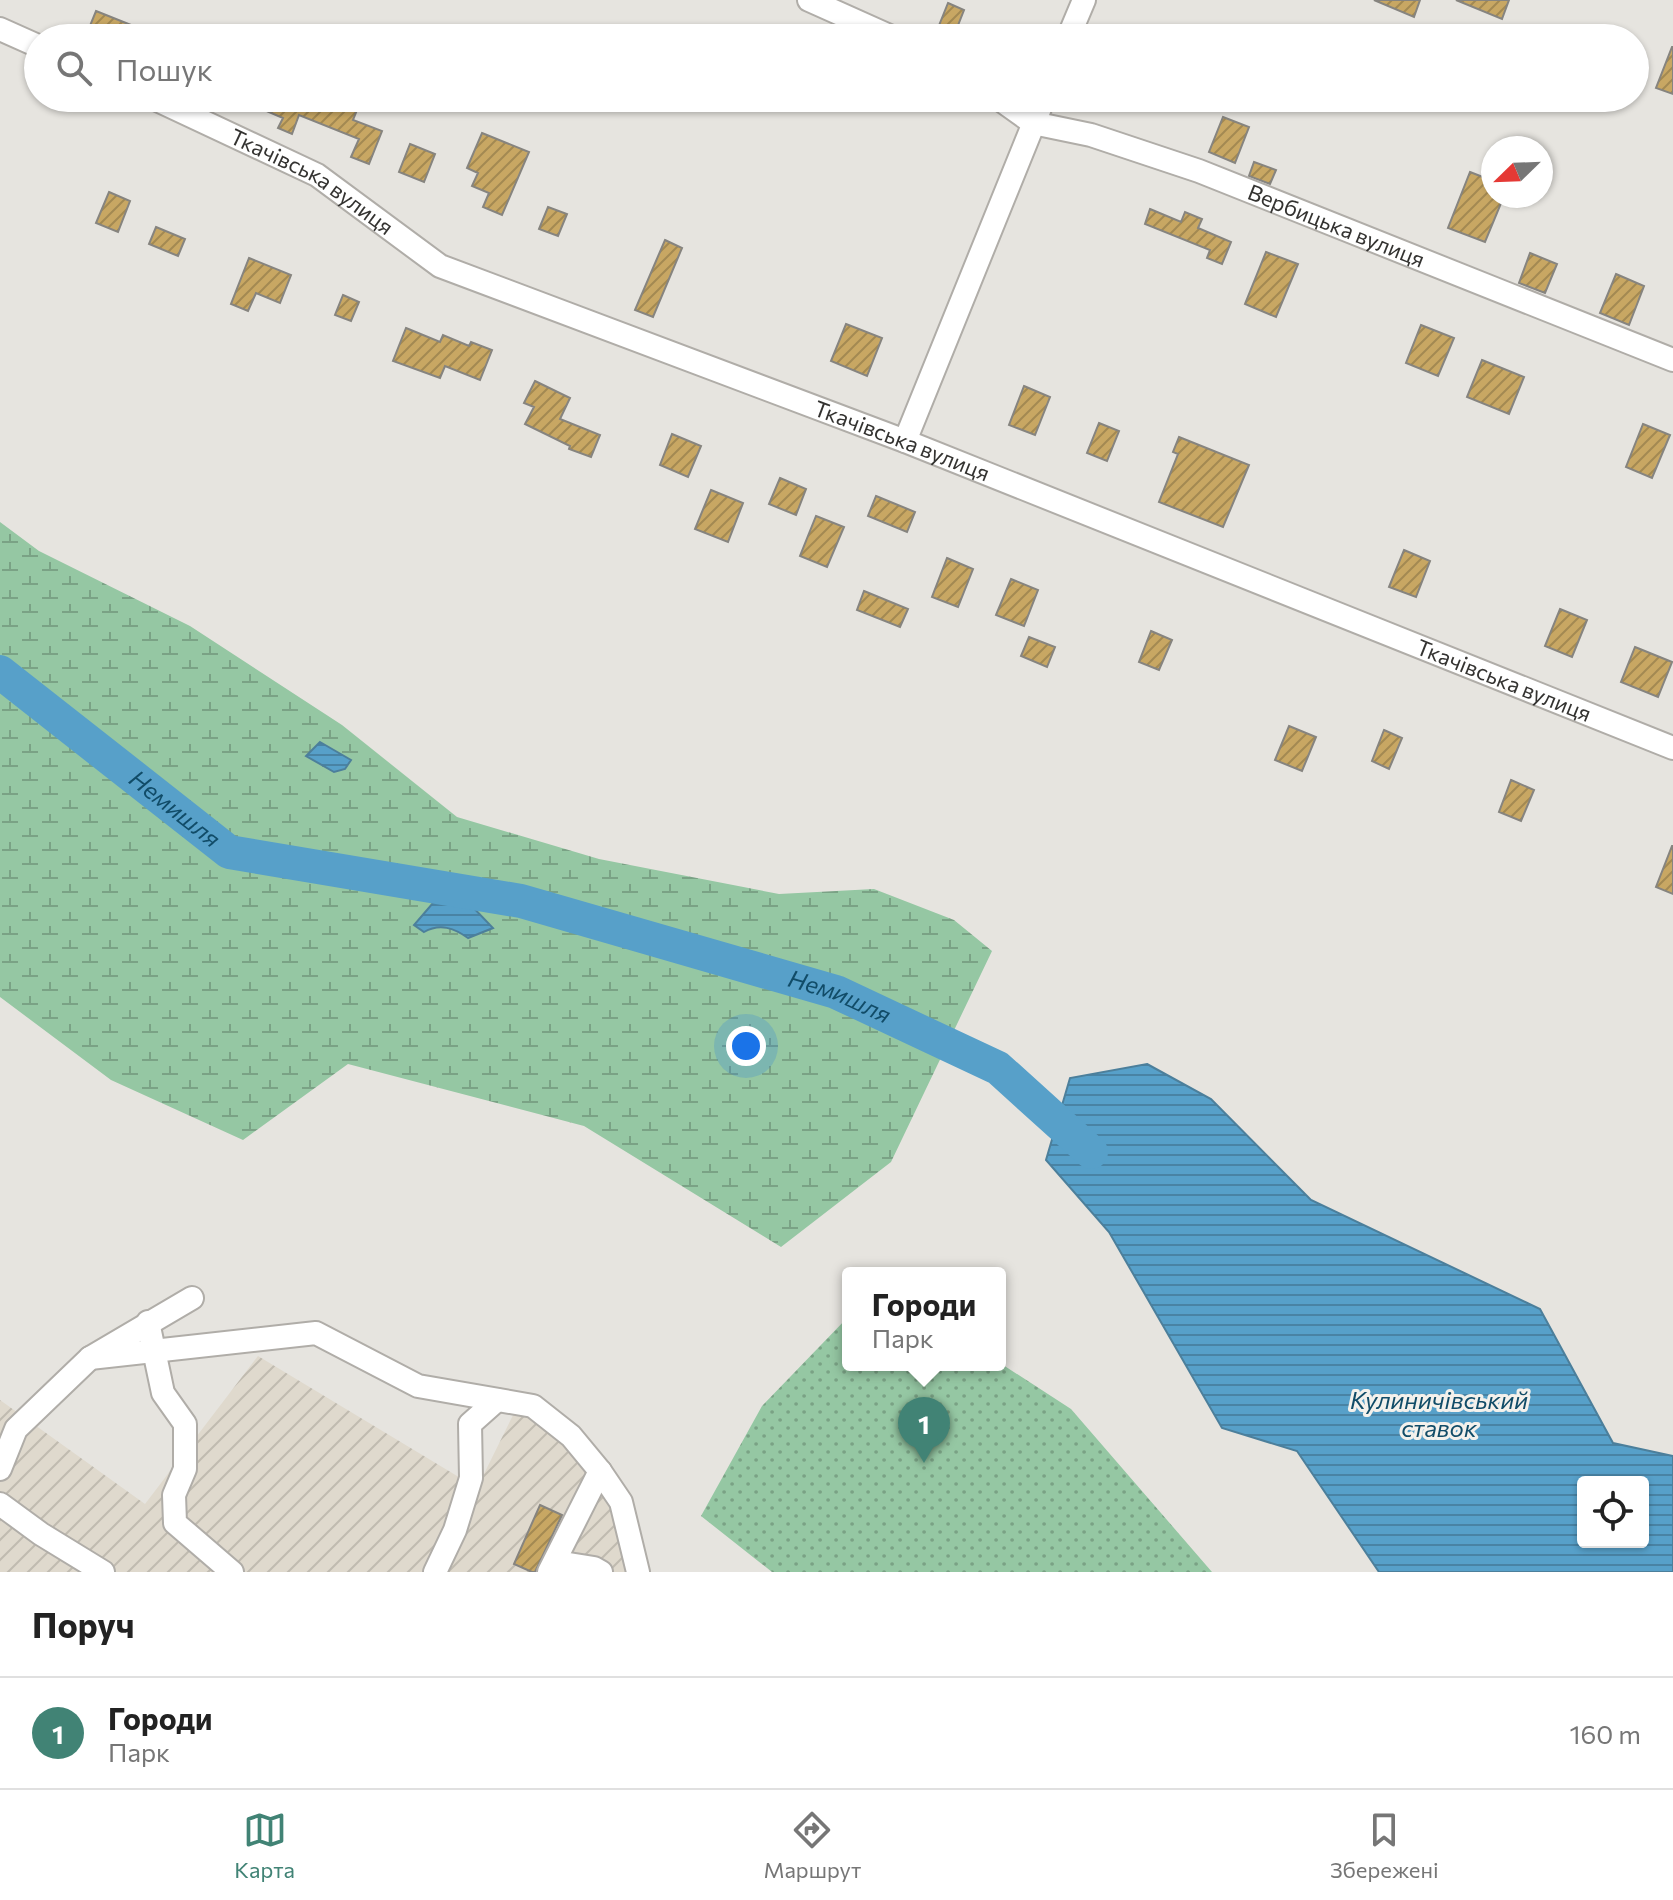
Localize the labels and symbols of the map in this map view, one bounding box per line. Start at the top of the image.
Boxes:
street label: Ткачівська вулиця [226,122,399,240]
north arrow [1481,136,1553,208]
street label: Вербицька вулиця [1244,178,1429,273]
street label: Ткачівська вулиця [811,394,994,486]
street label: Ткачівська вулиця [1413,633,1595,727]
water label: Немишля [124,763,227,853]
water label: Немишля [785,963,896,1029]
your location [726,1026,766,1066]
water label: Кулиничівський ставок [1350,1385,1528,1442]
pin: 1 [898,1397,950,1463]

